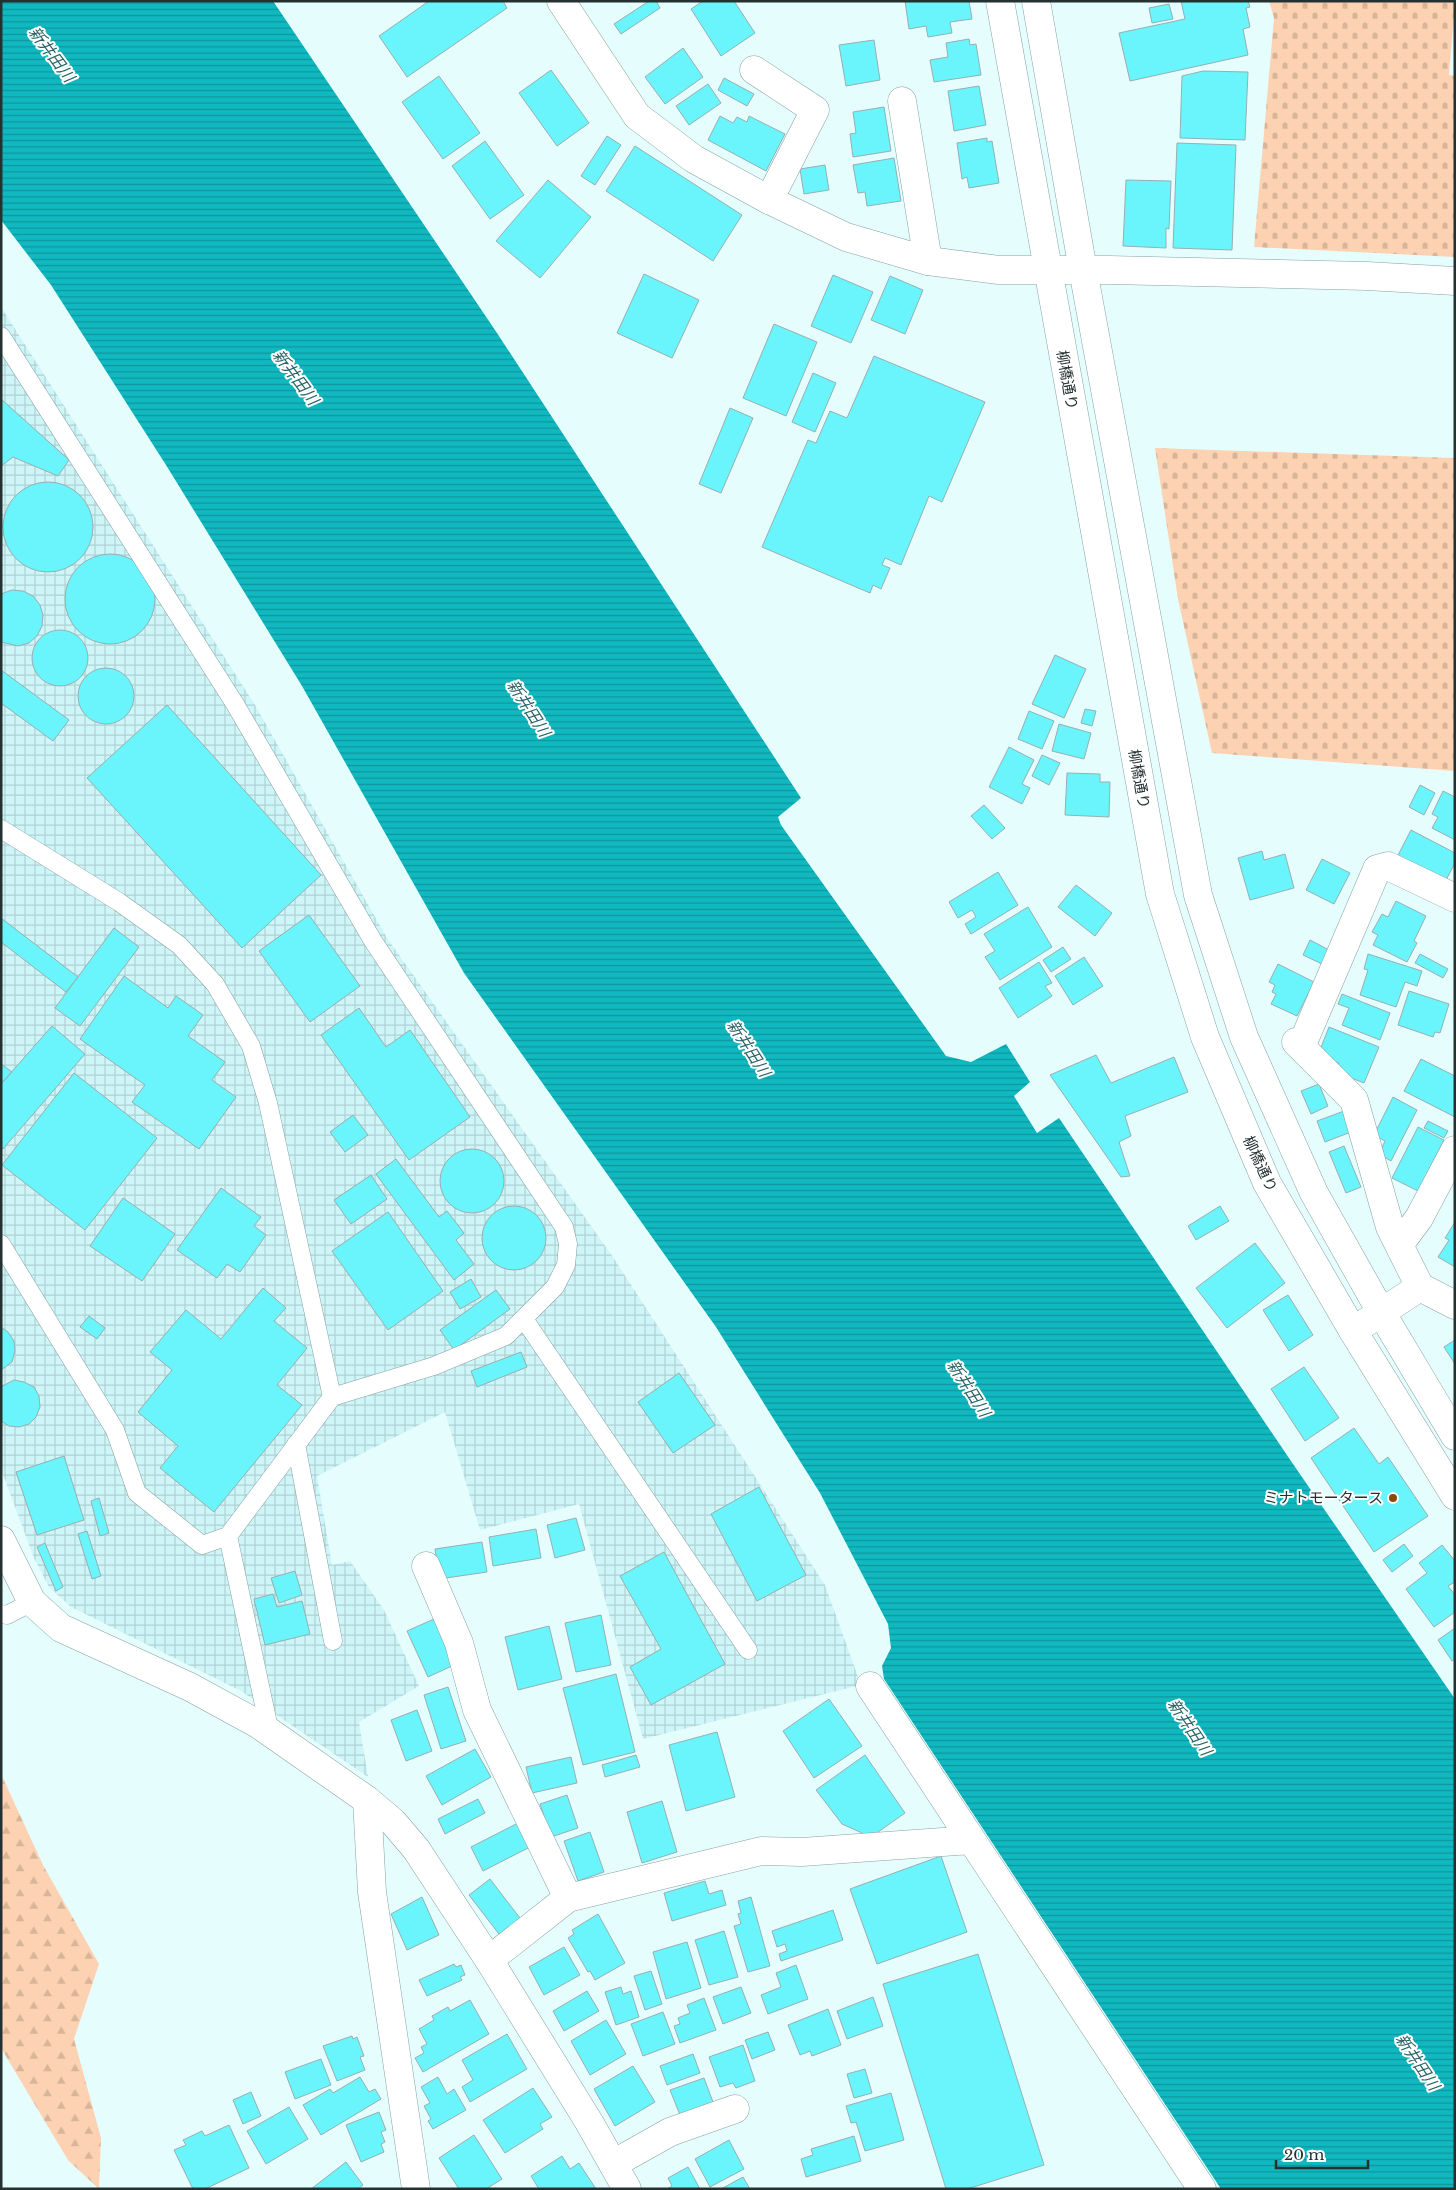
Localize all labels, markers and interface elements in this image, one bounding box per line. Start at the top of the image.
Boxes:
water label: 新井田川 [25,22,80,87]
water label: 新井田川 [269,345,324,410]
street label: 柳橋通り [1053,349,1082,411]
water label: 新井田川 [503,676,556,742]
street label: 柳橋通り [1125,748,1154,810]
water label: 新井田川 [723,1016,776,1082]
street label: 柳橋通り [1239,1133,1282,1195]
water label: 新井田川 [943,1356,996,1422]
place label: ミナトモータース [1264,1488,1383,1507]
marker: ミナトモータース [1387,1492,1399,1504]
water label: 新井田川 [1164,1695,1217,1761]
water label: 新井田川 [1392,2030,1445,2096]
scale bar [1276,2138,1368,2170]
text: 20 m [1284,2145,1324,2164]

